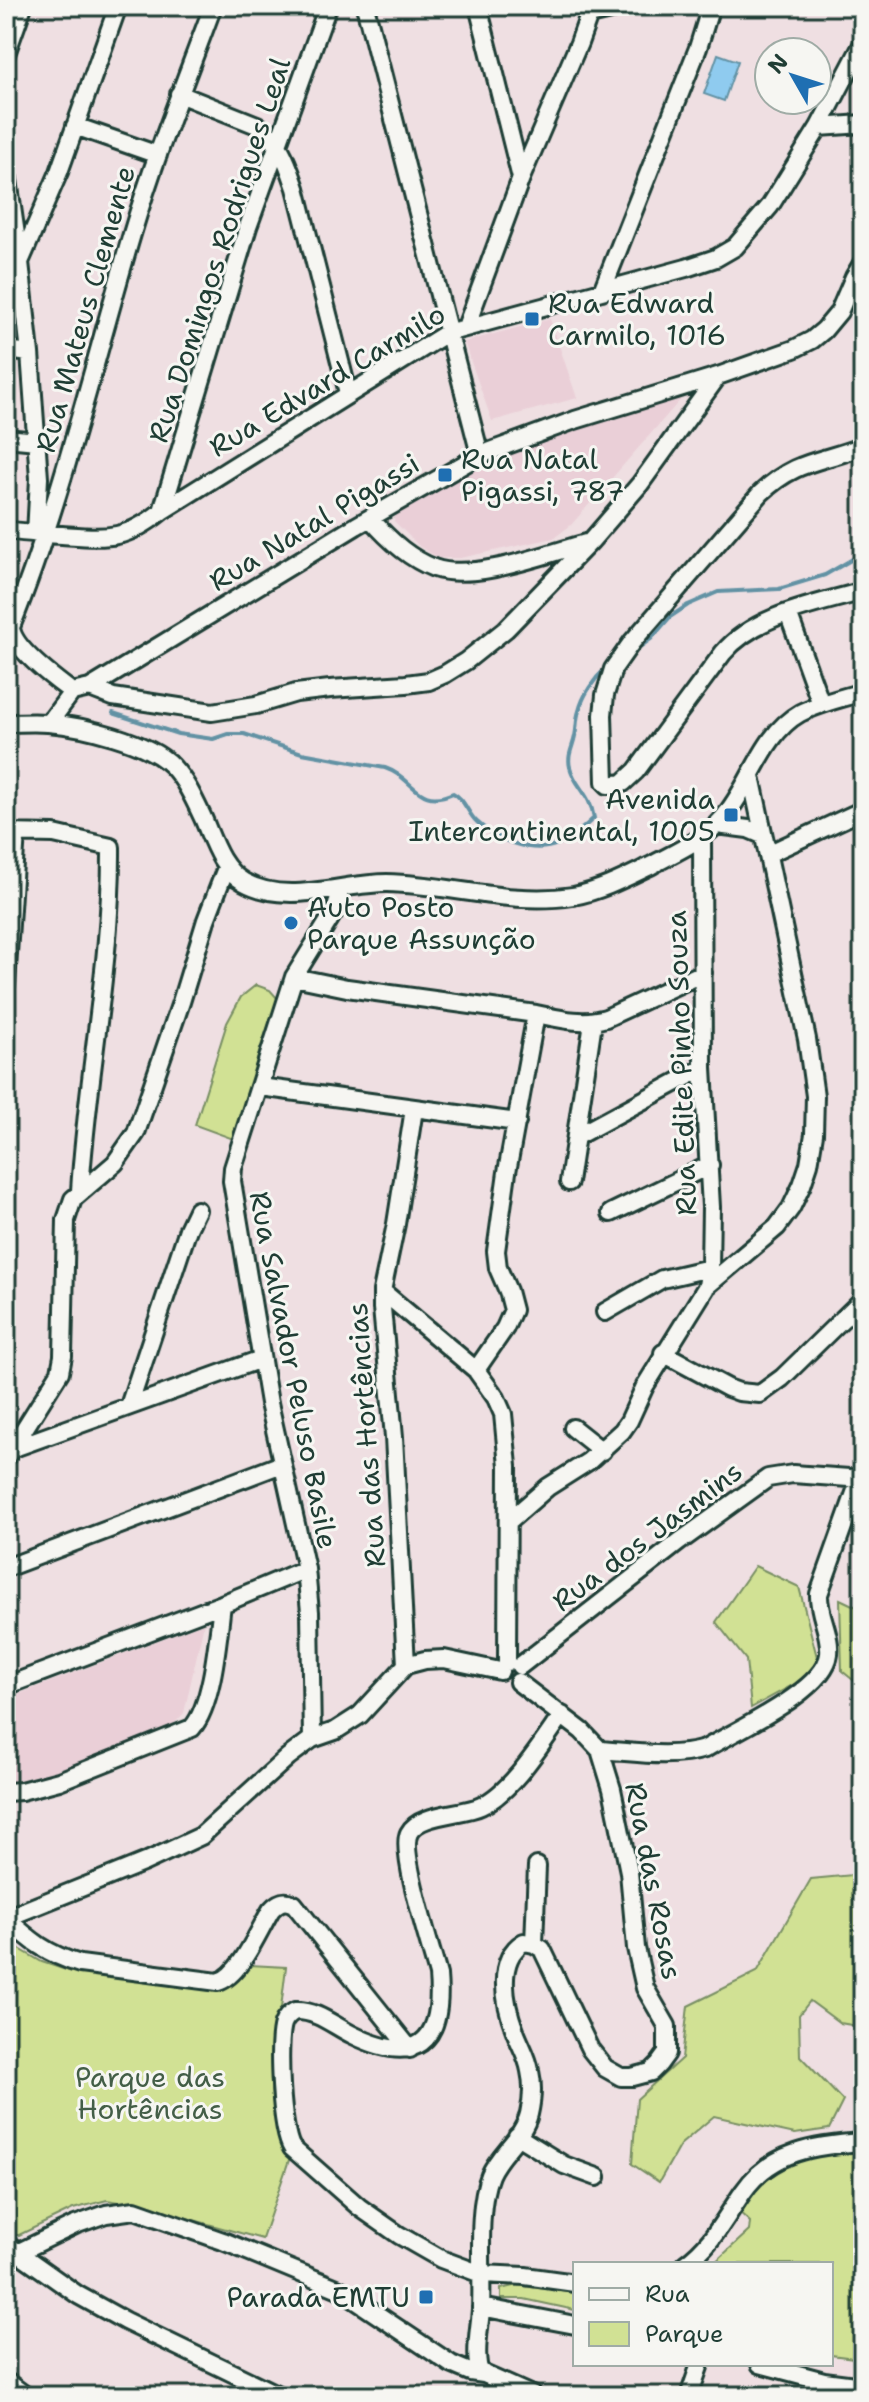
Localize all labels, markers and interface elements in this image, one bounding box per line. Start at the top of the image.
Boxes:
north arrow [753,36,833,116]
text: N [761,48,795,80]
street label: Rua Domingos Rodrigues Leal [139,52,299,447]
street label: Rua Mateus Clemente [26,161,144,457]
place label: Rua Edward Carmilo, 1016 [548,284,726,354]
street label: Rua Edvard Carmilo [202,294,452,466]
marker: Rua Edward Carmilo, 1016 [523,310,541,328]
place label: Rua Natal Pigassi, 787 [461,440,625,510]
street label: Rua Natal Pigassi [202,444,426,600]
marker: Rua Natal Pigassi, 787 [436,466,454,484]
place label: Avenida Intercontinental, 1005 [408,780,715,850]
marker: Avenida Intercontinental, 1005 [722,806,740,824]
place label: Auto Posto Parque Assunção [307,888,536,958]
street label: Rua Edite Pinho Souza [657,910,705,1216]
marker: Auto Posto Parque Assunção [282,914,300,932]
street label: Rua Salvador Peluso Basile [241,1188,347,1552]
street label: Rua das Hortências [338,1301,394,1569]
street label: Rua dos Jasmins [544,1452,750,1620]
street label: Rua das Rosas [616,1779,692,1983]
park label: Parque das Hortências [75,2058,225,2128]
legend [573,2262,833,2366]
place label: Parada EMTU [226,2278,410,2316]
text: Rua [645,2278,690,2310]
marker: Parada EMTU [417,2288,435,2306]
text: Parque [645,2318,724,2350]

